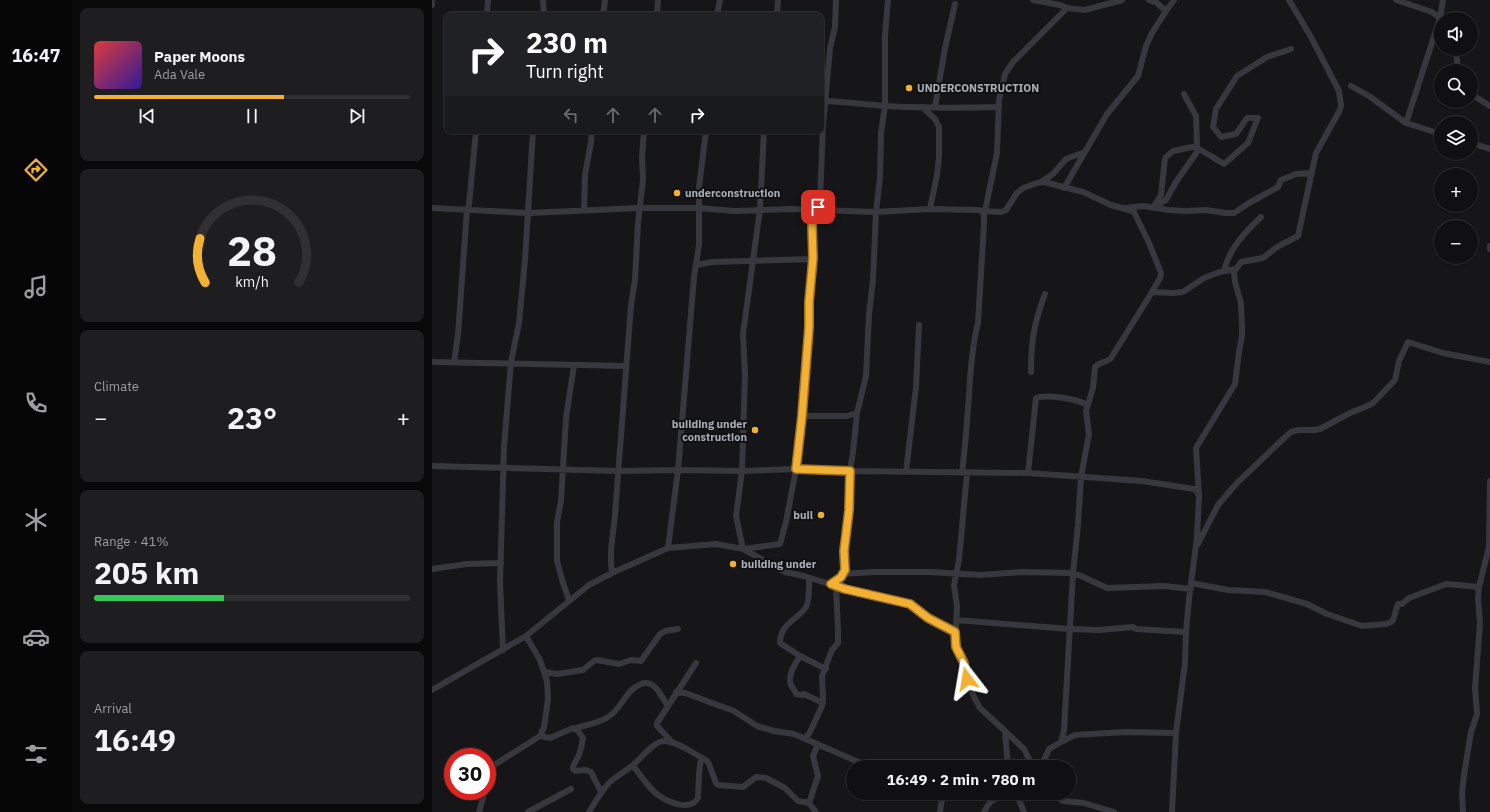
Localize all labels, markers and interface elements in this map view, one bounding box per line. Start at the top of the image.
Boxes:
map controls [1434,12,1478,264]
button: sound [1434,12,1478,56]
text: 230 m [526,24,608,61]
icon: right [460,28,512,80]
text: 16:47 [11,44,61,67]
text: Paper Moons [154,47,245,66]
text: Turn right [526,60,604,83]
button: search [1434,64,1478,108]
text: Ada Vale [154,66,205,83]
place label: UNDERCONSTRUCTION [917,81,1039,95]
marker: UNDERCONSTRUCTION [904,83,914,93]
icon: left [560,104,582,126]
icon: ahead [602,104,624,126]
icon: ahead [644,104,666,126]
icon: right [686,104,708,126]
icon: previous [136,105,158,127]
icon: pause [241,105,263,127]
icon: next [346,105,368,127]
button: layers [1434,116,1478,160]
icon: directions [22,156,50,184]
button: + [1434,168,1478,212]
place label: underconstruction [685,186,780,200]
marker: underconstruction [672,188,682,198]
pin [801,190,835,224]
icon: arrive [807,196,829,218]
button: − [1434,220,1478,264]
text: 28 [227,223,277,277]
text: km/h [235,272,269,291]
icon: music [22,273,50,301]
text: Climate [94,378,139,395]
icon: phone [22,389,50,417]
text: 23° [227,398,277,437]
text: − [94,403,107,432]
text: + [397,403,410,432]
place label: building under construction [672,417,748,444]
marker: building under construction [750,425,760,435]
icon: climate [22,506,50,534]
place label: buil [793,508,814,522]
marker: buil [816,510,826,520]
text: Range · 41% [94,533,168,550]
text: 205 km [94,553,199,592]
place label: building under [741,557,817,571]
marker: building under [728,559,738,569]
icon: car [22,623,50,651]
position arrow [946,658,988,700]
text: Arrival [94,700,132,717]
text: 16:49 [94,720,176,759]
icon: filters [22,740,50,768]
speed limit sign: 30 [444,748,496,800]
text: 16:49 · 2 min · 780 m [887,770,1035,789]

